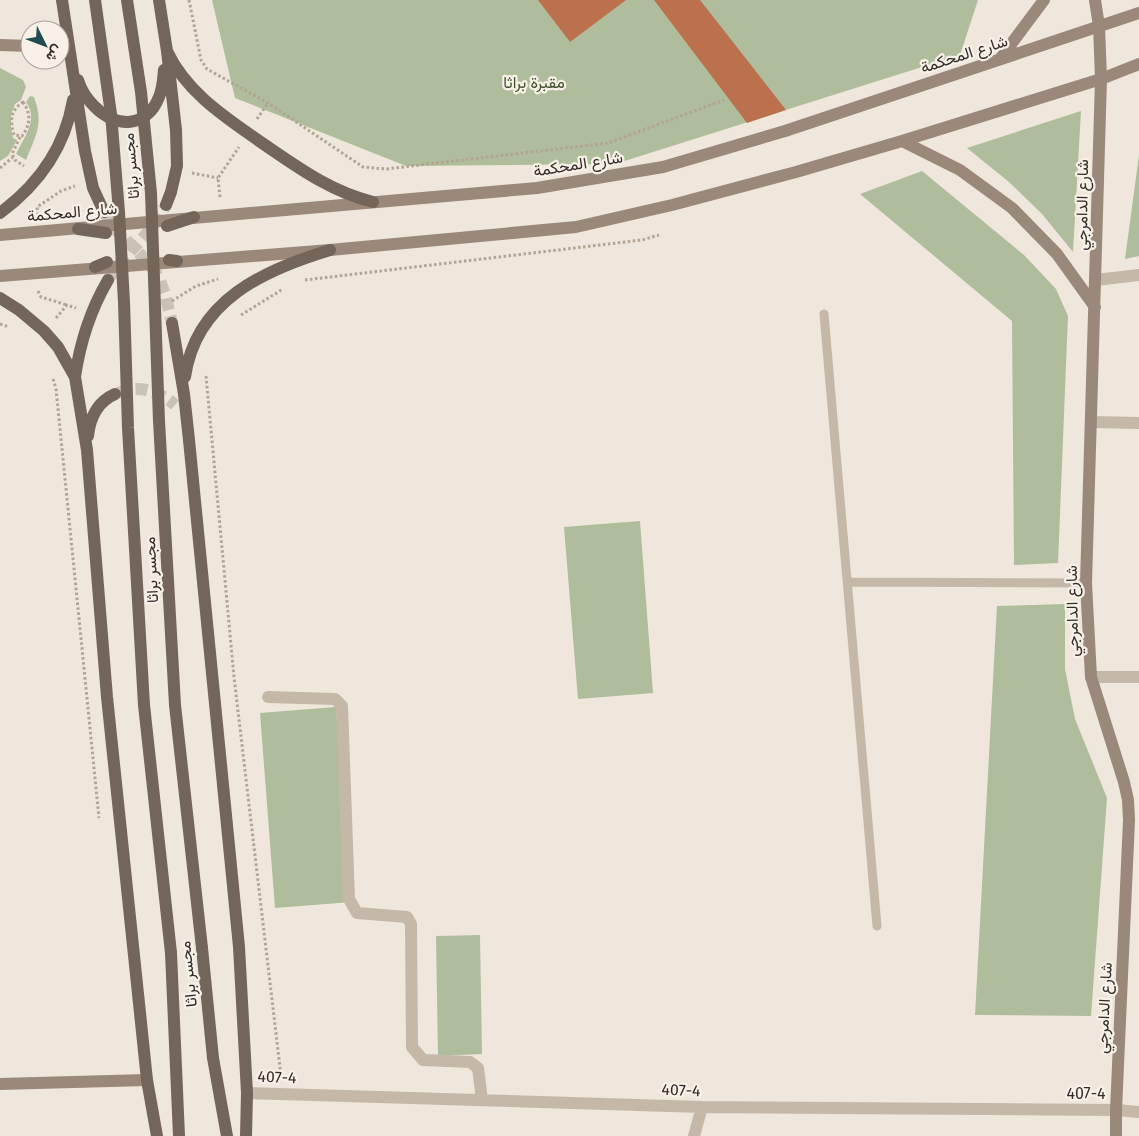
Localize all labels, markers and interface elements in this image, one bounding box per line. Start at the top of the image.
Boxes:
north arrow [20,20,70,70]
street label: شارع المحكمة [918,31,1011,79]
text: ش [42,41,66,65]
park label: مقبرة براثا [503,73,565,93]
street label: مجسر براثا [119,132,144,200]
street label: شارع المحكمة [532,148,624,182]
street label: شارع الدامرجي [1072,159,1096,251]
street label: شارع المحكمة [26,199,118,227]
street label: مجسر براثا [140,536,163,604]
street label: شارع الدامرجي [1062,565,1086,657]
street label: مجسر براثا [175,940,202,1008]
street label: شارع الدامرجي [1092,962,1120,1054]
street label: 407-4 [257,1067,297,1087]
street label: 407-4 [661,1080,701,1100]
street label: 407-4 [1066,1084,1106,1103]

